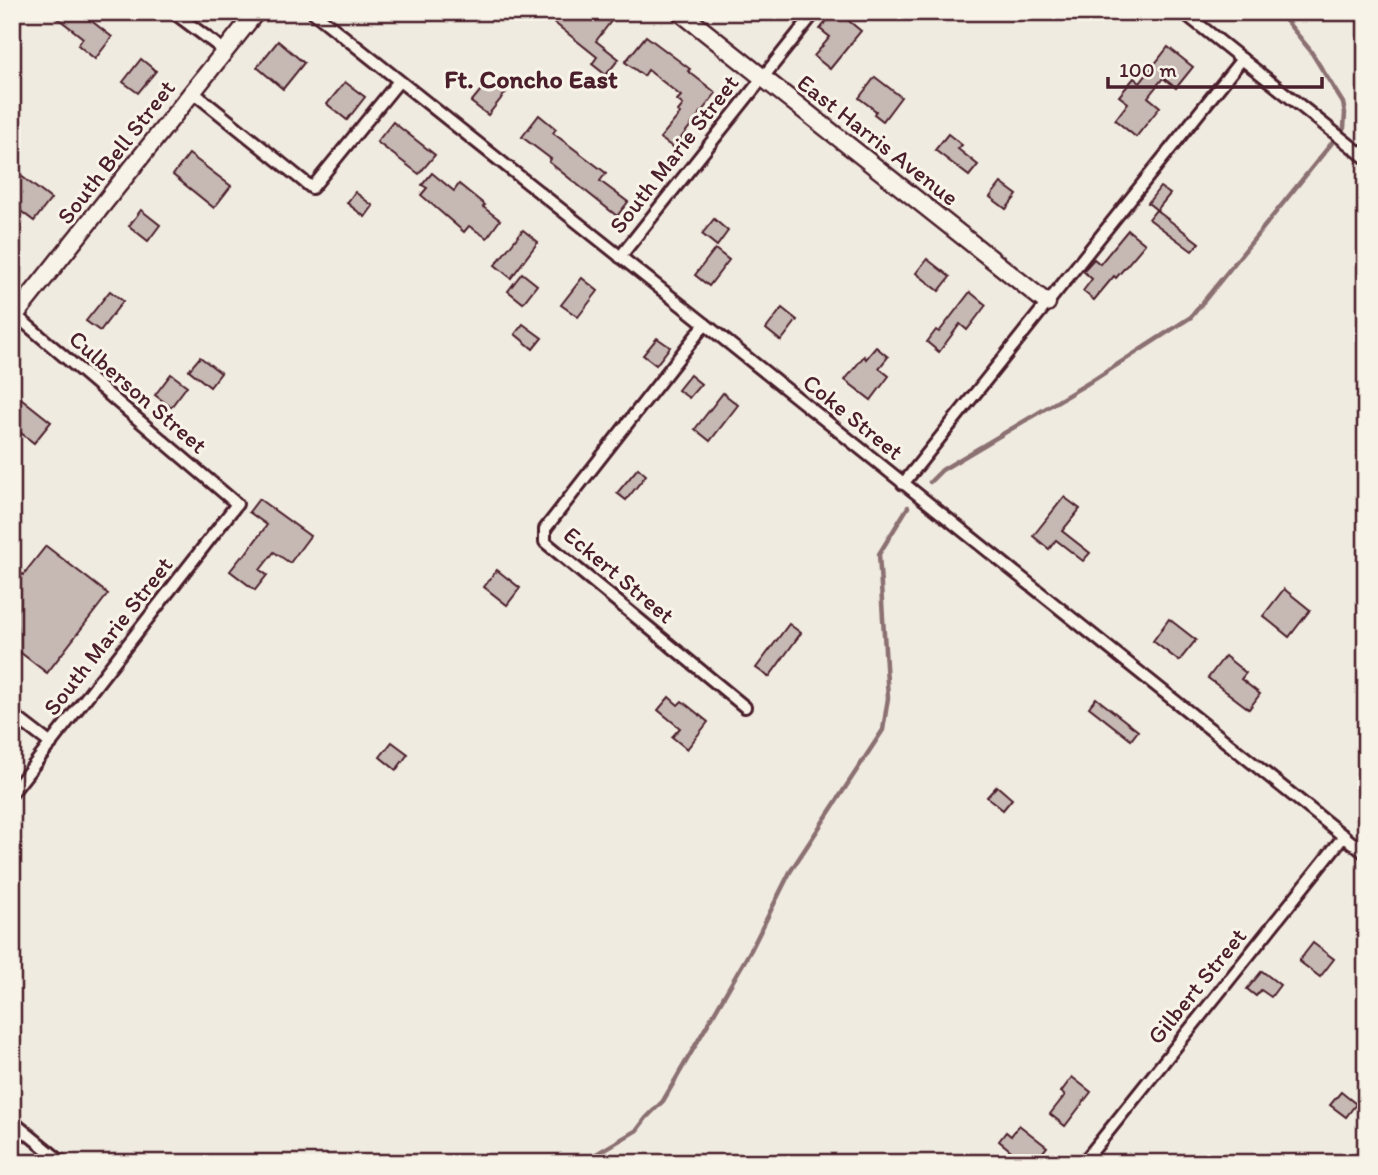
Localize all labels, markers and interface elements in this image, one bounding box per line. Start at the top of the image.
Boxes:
scale bar [1108,46,1322,90]
text: 100 m [1119,57,1177,82]
district label: Ft. Concho East [444,63,618,95]
street label: East Harris Avenue [792,68,965,212]
street label: South Marie Street [603,69,745,239]
street label: South Bell Street [50,74,181,230]
street label: Culberson Street [63,324,213,460]
street label: Coke Street [797,367,909,466]
street label: Eckert Street [558,520,681,629]
street label: South Marie Street [37,551,179,721]
street label: Gilbert Street [1141,922,1252,1050]

